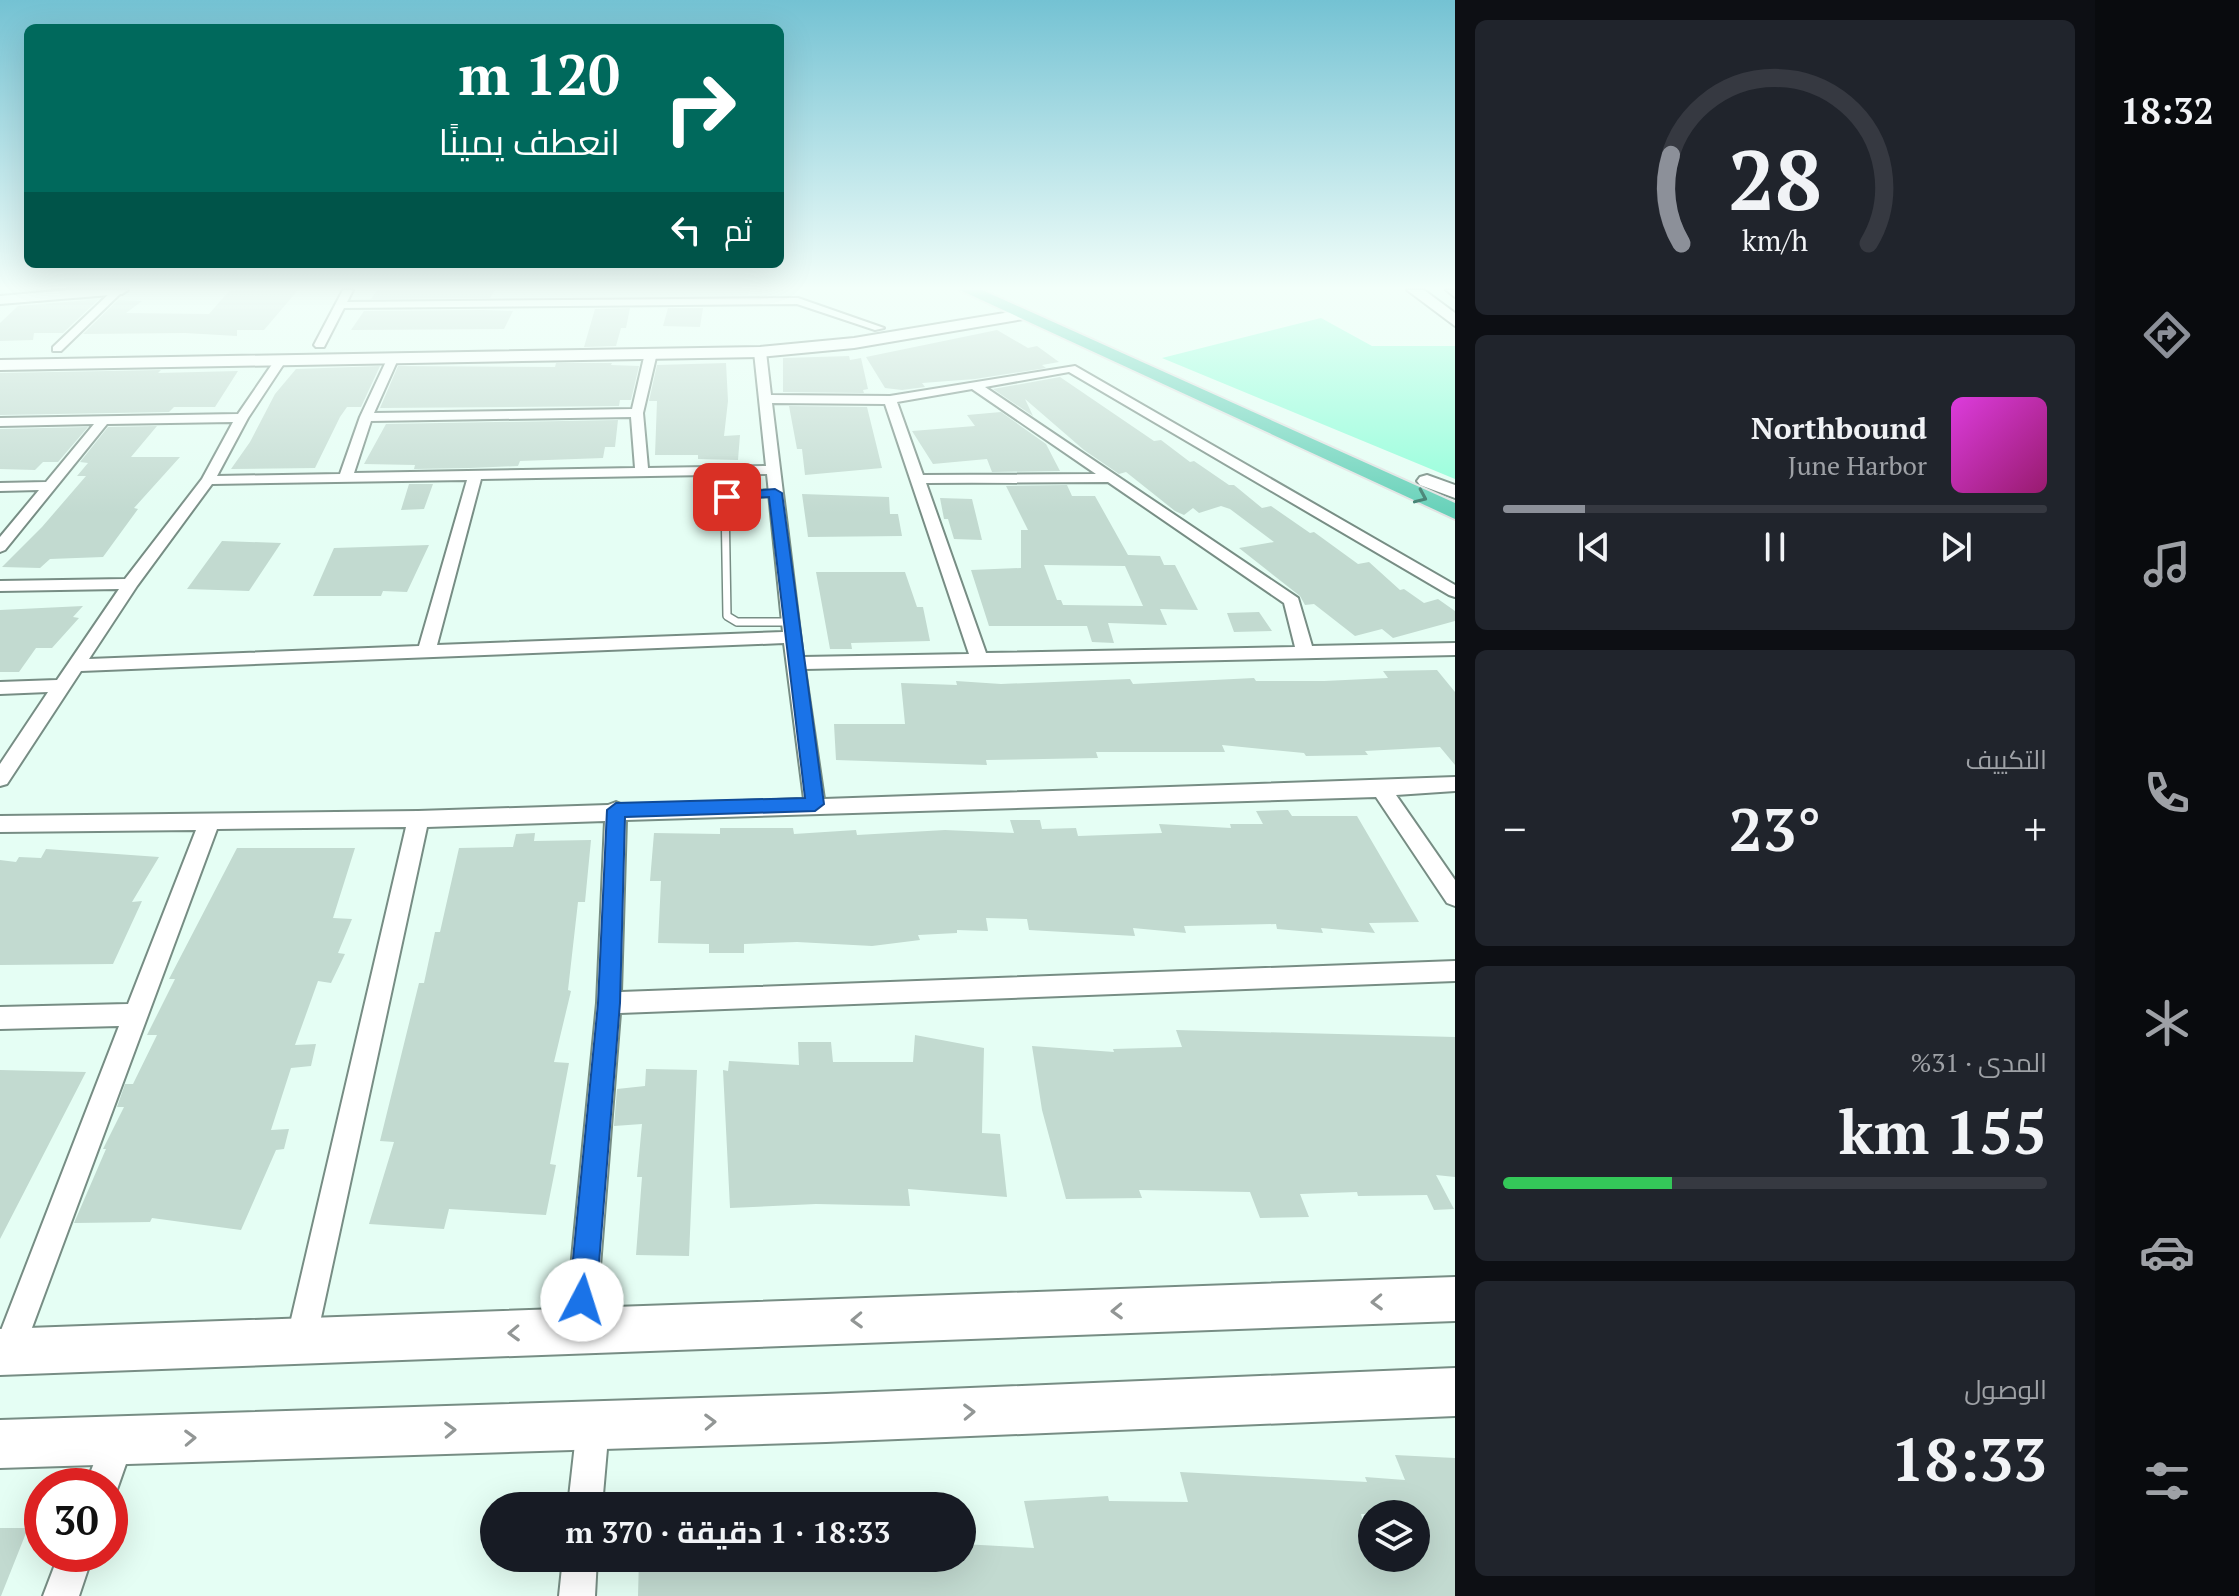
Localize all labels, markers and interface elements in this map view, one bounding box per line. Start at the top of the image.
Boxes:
text: 120 m [458,37,620,111]
icon: right [648,56,752,160]
text: 18:32 [2120,87,2214,134]
text: انعطف يمينًا [438,118,620,165]
text: 28 [1728,123,1822,233]
icon: left [664,208,708,252]
text: ثم [724,210,752,250]
text: km/h [1742,221,1808,259]
icon: directions [2139,307,2195,363]
text: Northbound [1751,408,1927,448]
text: June Harbor [1788,448,1927,482]
pin [693,463,761,531]
icon: arrive [705,475,749,519]
one-way arrow [1413,487,1427,503]
icon: previous [1572,525,1616,569]
icon: pause [1753,525,1797,569]
icon: next [1934,525,1978,569]
icon: music [2139,536,2195,592]
text: التكييف [1965,742,2047,776]
icon: phone [2139,765,2195,821]
text: 23° [1729,789,1821,868]
text: − [1503,799,1526,858]
text: + [2024,799,2047,858]
icon: climate [2139,995,2195,1051]
text: المدى · 31% [1911,1045,2047,1079]
text: 155 km [1839,1092,2047,1171]
icon: car [2139,1224,2195,1280]
position arrow [540,1258,624,1342]
one-way arrow [1370,1293,1383,1310]
one-way arrow [1110,1303,1123,1320]
one-way arrow [850,1312,863,1329]
one-way arrow [507,1324,520,1341]
text: الوصول [1964,1372,2047,1406]
one-way arrow [963,1404,976,1421]
one-way arrow [704,1413,717,1431]
text: 18:33 [1891,1419,2047,1498]
one-way arrow [444,1422,457,1439]
one-way arrow [184,1430,197,1447]
icon: filters [2139,1453,2195,1509]
speed limit sign: 30 [24,1468,128,1572]
map controls [1358,1500,1430,1572]
button: layers [1358,1500,1430,1572]
text: 18:33 · 1 دقيقة · 370 m [566,1512,890,1552]

